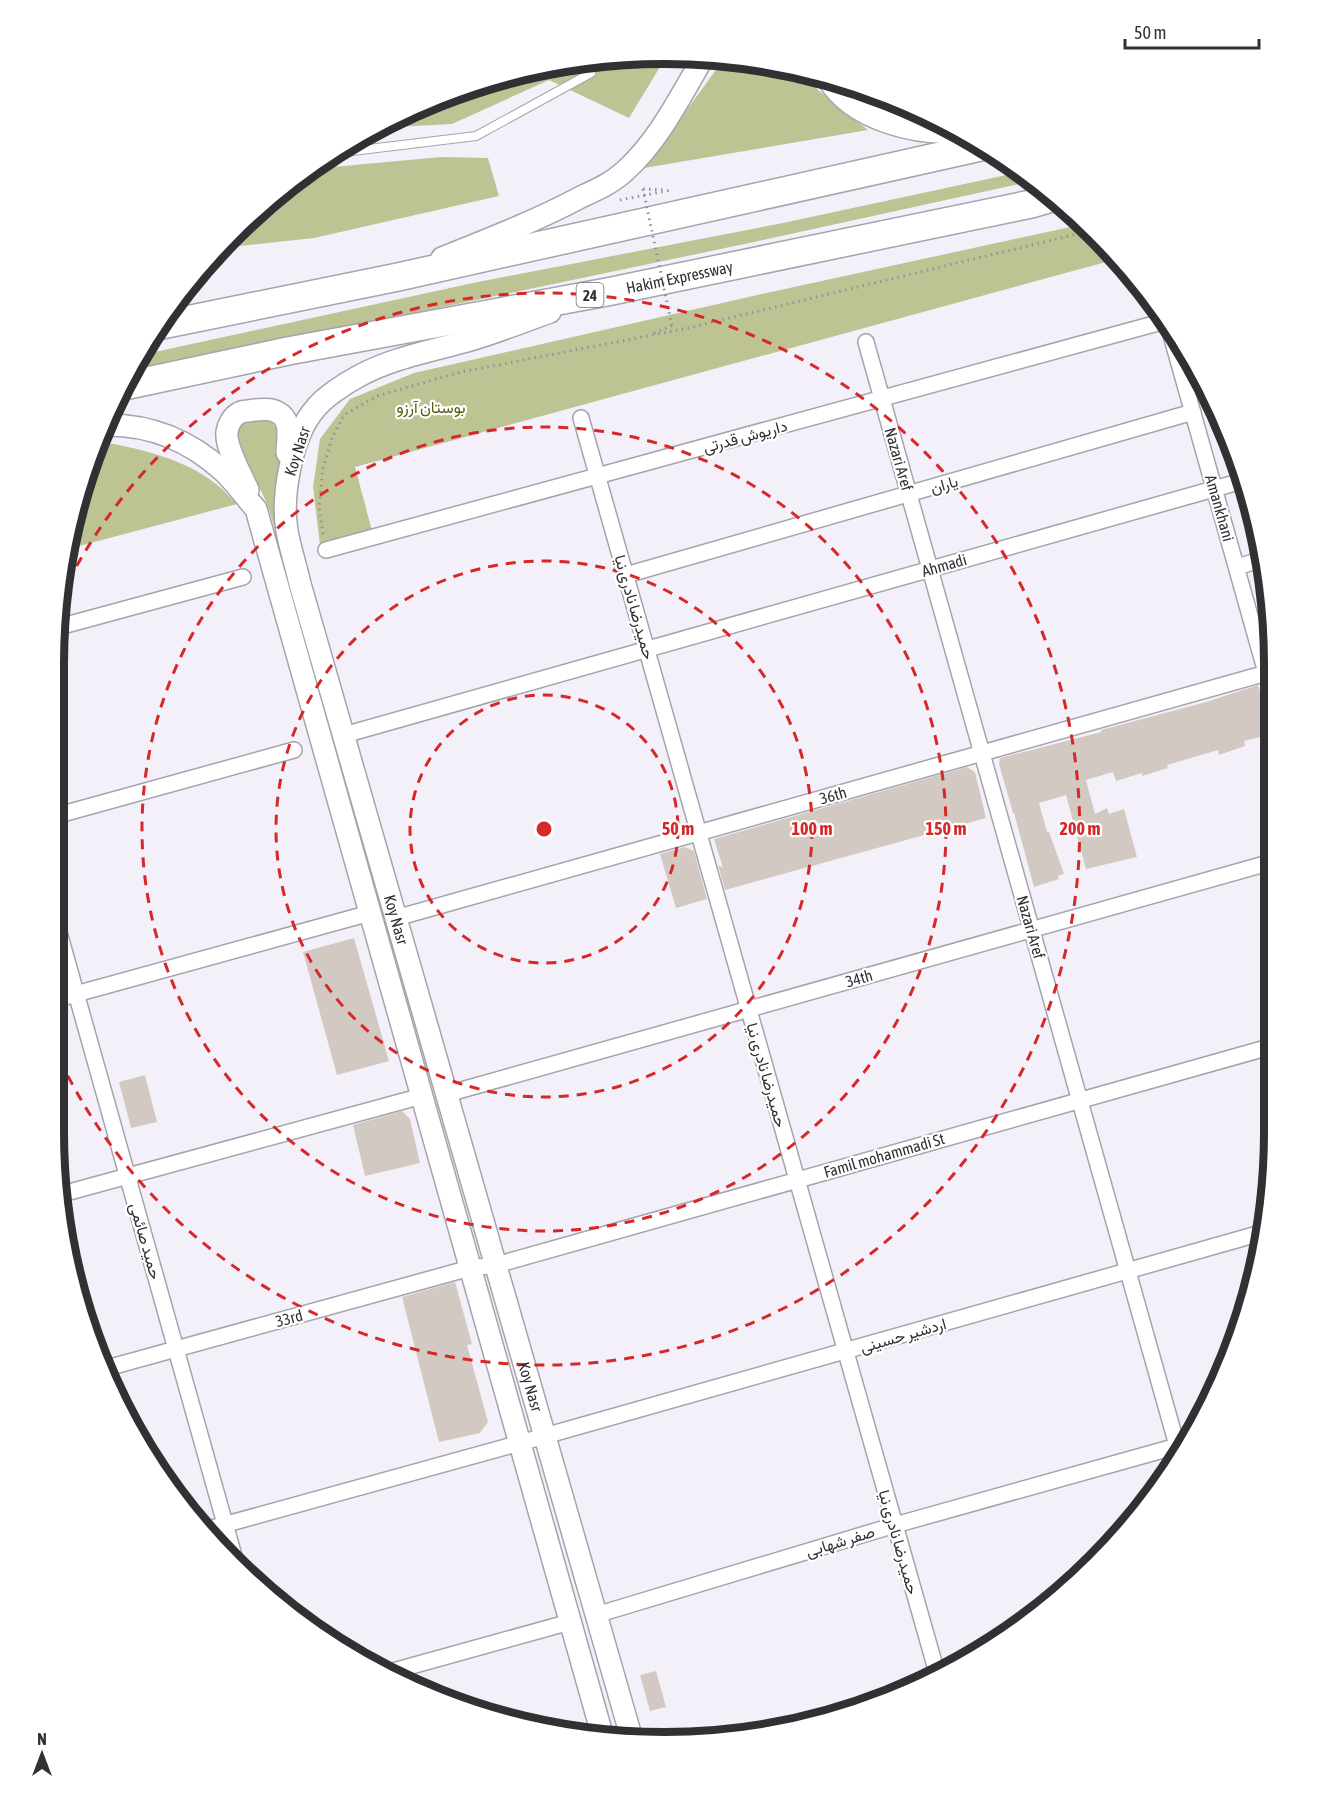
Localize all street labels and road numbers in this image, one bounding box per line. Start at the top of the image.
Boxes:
street label: Hakim Expressway [624,257,735,297]
road number: 24 [576,283,604,307]
street label: داریوش قدرتی [701,416,790,458]
street label: Koy Nasr [281,424,314,478]
street label: Nazari Aref [881,425,917,493]
street label: یاران [928,471,961,498]
street label: Amankhani [1202,473,1238,543]
street label: Ahmadi [919,550,969,580]
street label: حمیدرضا نادری نیا [610,553,659,662]
street label: 36th [817,783,849,807]
street label: Koy Nasr [381,893,412,947]
street label: Nazari Aref [1013,893,1049,961]
street label: 34th [843,966,875,990]
street label: حمیدرضا نادری نیا [742,1021,791,1130]
street label: Famil mohammadi St [822,1129,947,1181]
street label: حمید صائمی [125,1201,166,1282]
street label: 33rd [273,1306,305,1330]
street label: اردشیر حسینی [858,1314,949,1358]
street label: Koy Nasr [515,1360,546,1414]
street label: حمیدرضا نادری نیا [874,1488,923,1597]
street label: صفر شهابی [803,1522,877,1562]

